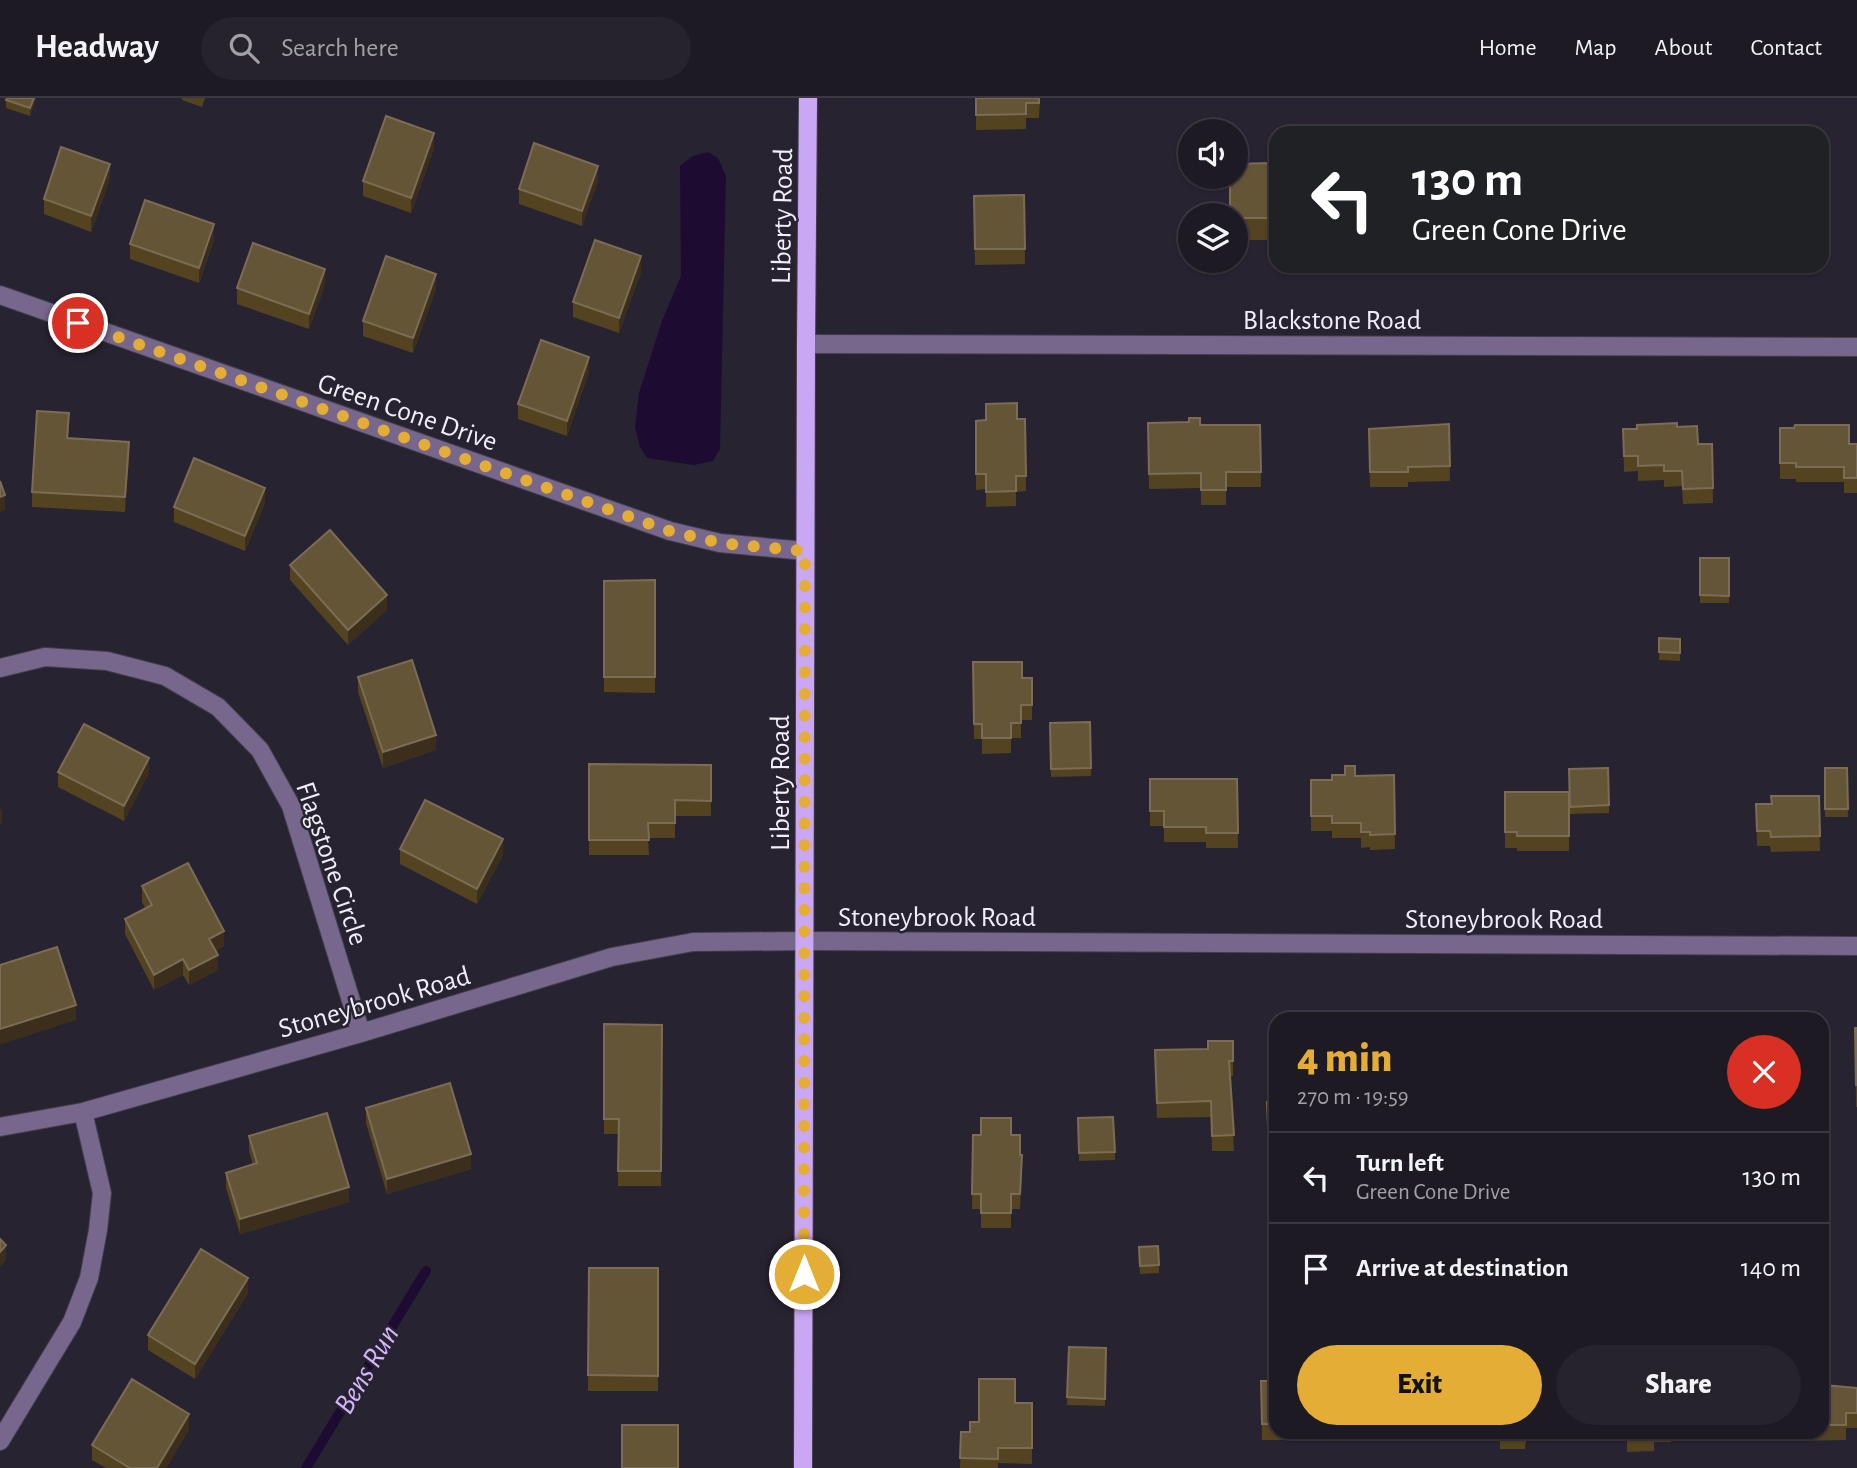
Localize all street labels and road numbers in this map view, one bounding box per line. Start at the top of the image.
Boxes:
street label: Liberty Road [768,148,798,284]
street label: Blackstone Road [1243,307,1421,335]
street label: Green Cone Drive [314,369,501,457]
street label: Liberty Road [767,715,795,851]
street label: Flagstone Circle [290,778,372,949]
street label: Stoneybrook Road [838,904,1036,932]
street label: Stoneybrook Road [1405,906,1603,934]
street label: Stoneybrook Road [275,962,474,1044]

